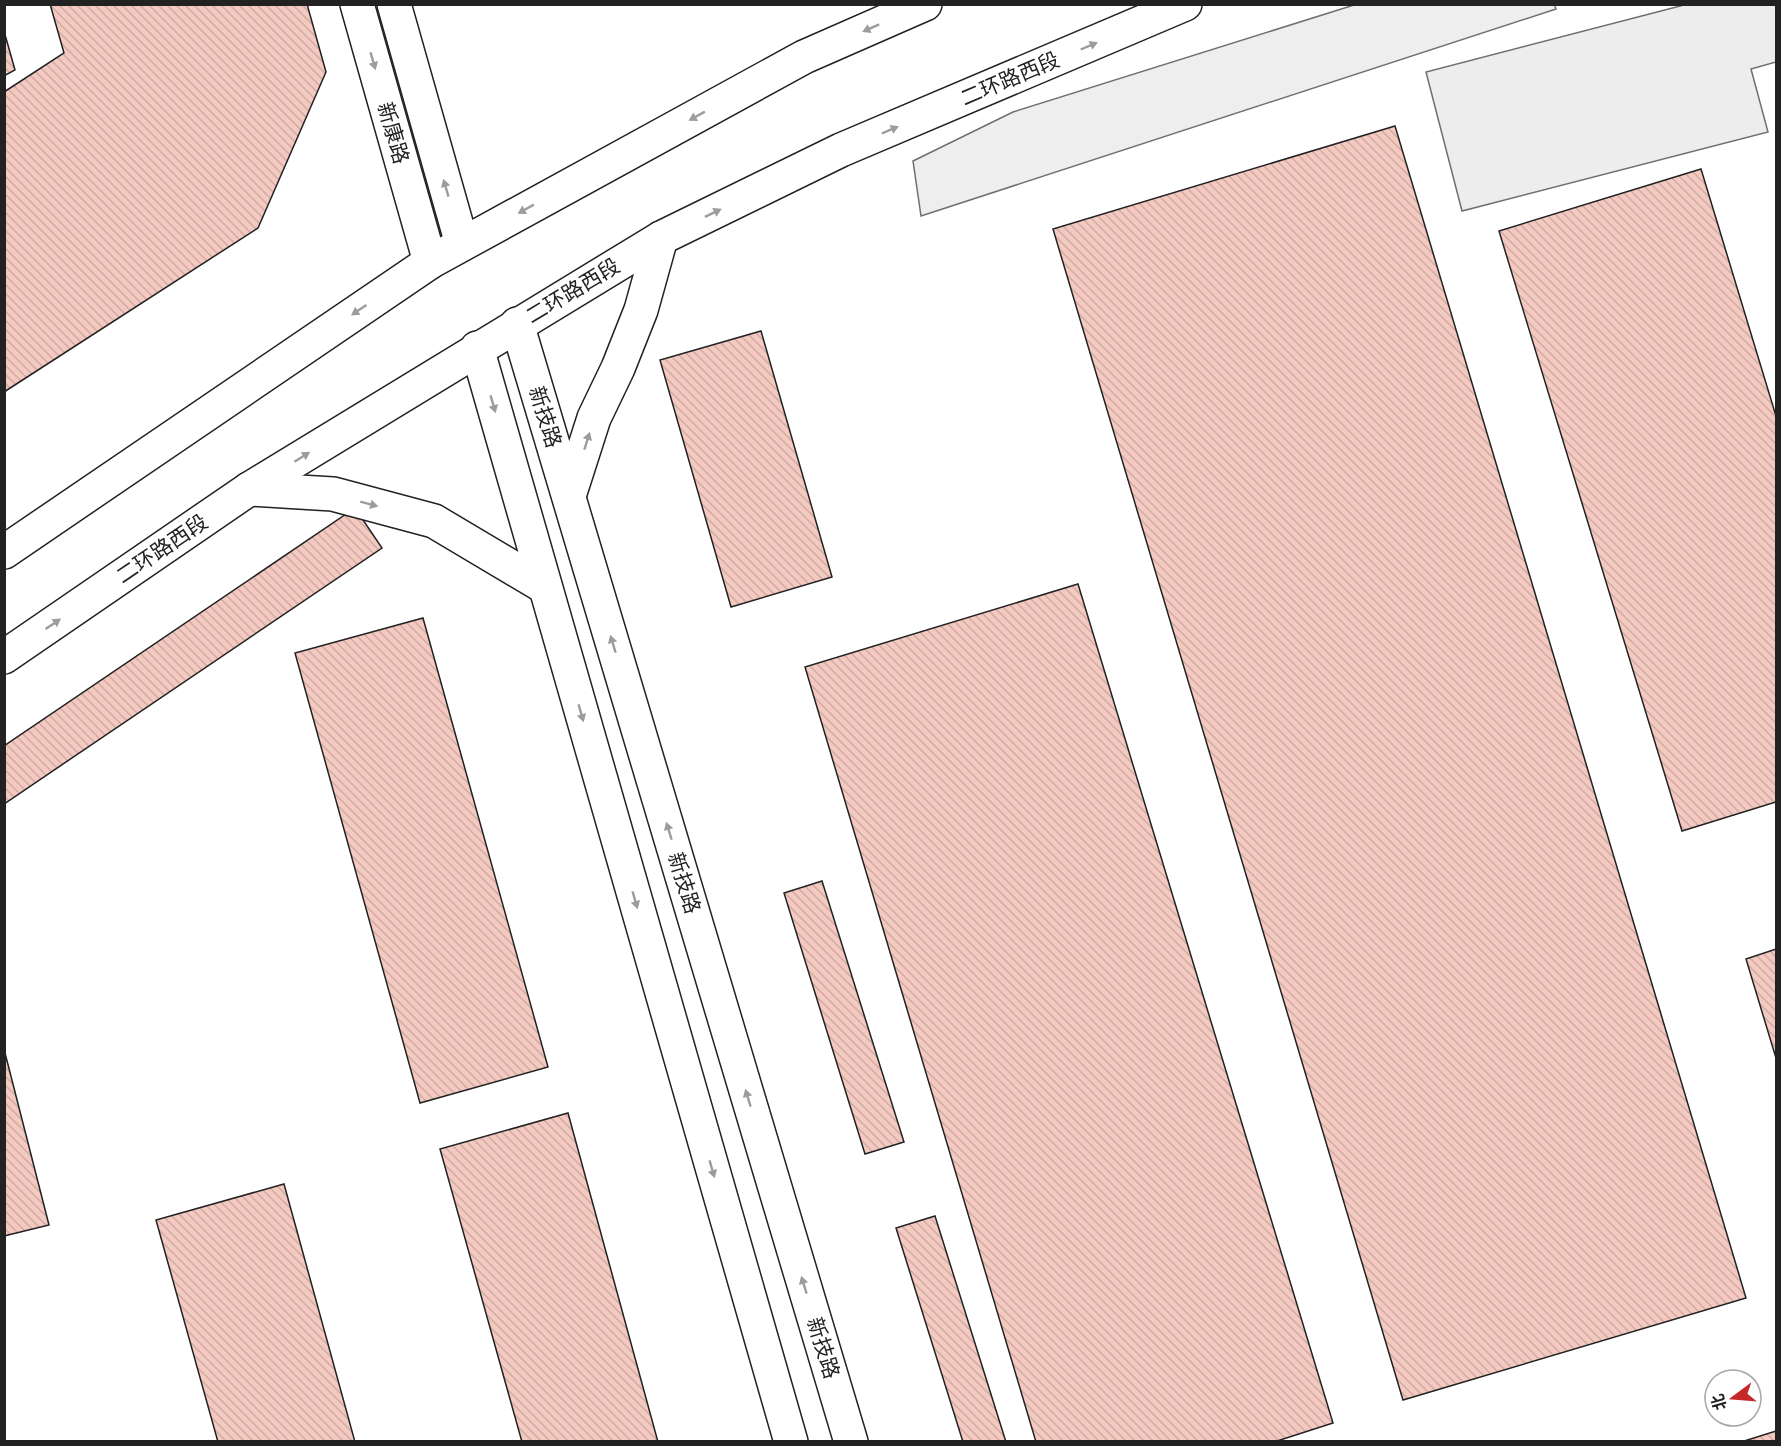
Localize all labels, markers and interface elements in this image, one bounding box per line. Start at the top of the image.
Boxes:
one-way arrow [862,24,880,33]
one-way arrow [1080,41,1097,50]
street label: 二环路西段 [957,47,1063,111]
one-way arrow [368,52,378,70]
street label: 新康路 [373,99,414,167]
one-way arrow [688,111,705,121]
one-way arrow [881,125,899,135]
one-way arrow [441,179,450,197]
one-way arrow [517,204,534,214]
one-way arrow [705,208,722,217]
street label: 二环路西段 [521,253,624,328]
one-way arrow [352,304,368,316]
street label: 新技路 [524,383,567,451]
one-way arrow [489,396,498,414]
one-way arrow [583,432,592,450]
one-way arrow [294,451,310,462]
one-way arrow [360,499,378,509]
street label: 二环路西段 [111,509,212,588]
one-way arrow [44,618,60,630]
one-way arrow [608,635,617,653]
one-way arrow [577,704,586,722]
one-way arrow [664,822,673,840]
street label: 新技路 [663,849,706,917]
one-way arrow [631,892,640,910]
one-way arrow [743,1089,752,1107]
one-way arrow [708,1160,717,1178]
one-way arrow [799,1276,808,1294]
street label: 新技路 [802,1314,845,1382]
north arrow [1703,1368,1763,1428]
text: 北 [1708,1392,1730,1412]

